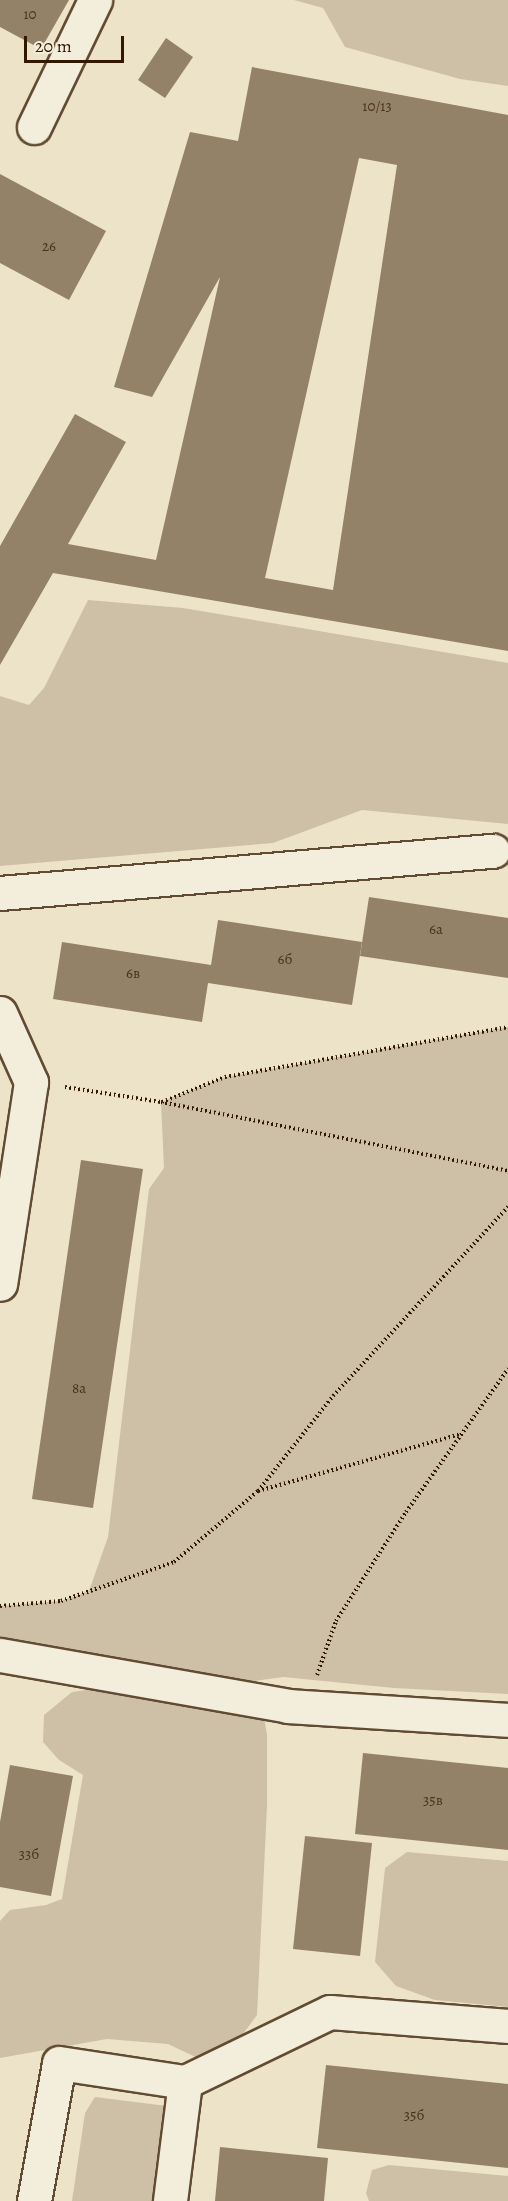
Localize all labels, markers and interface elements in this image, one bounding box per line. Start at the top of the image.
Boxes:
house number: 10 [23,6,37,24]
scale bar [27,24,128,62]
text: 20 m [35,34,72,58]
house number: 10/13 [362,98,392,116]
house number: 26 [42,238,56,256]
house number: 6а [429,921,443,939]
house number: 6б [278,951,292,969]
house number: 6в [126,965,140,983]
house number: 8а [72,1380,86,1398]
house number: 35в [423,1792,443,1810]
house number: 33б [19,1846,39,1864]
house number: 35б [404,2107,424,2125]

